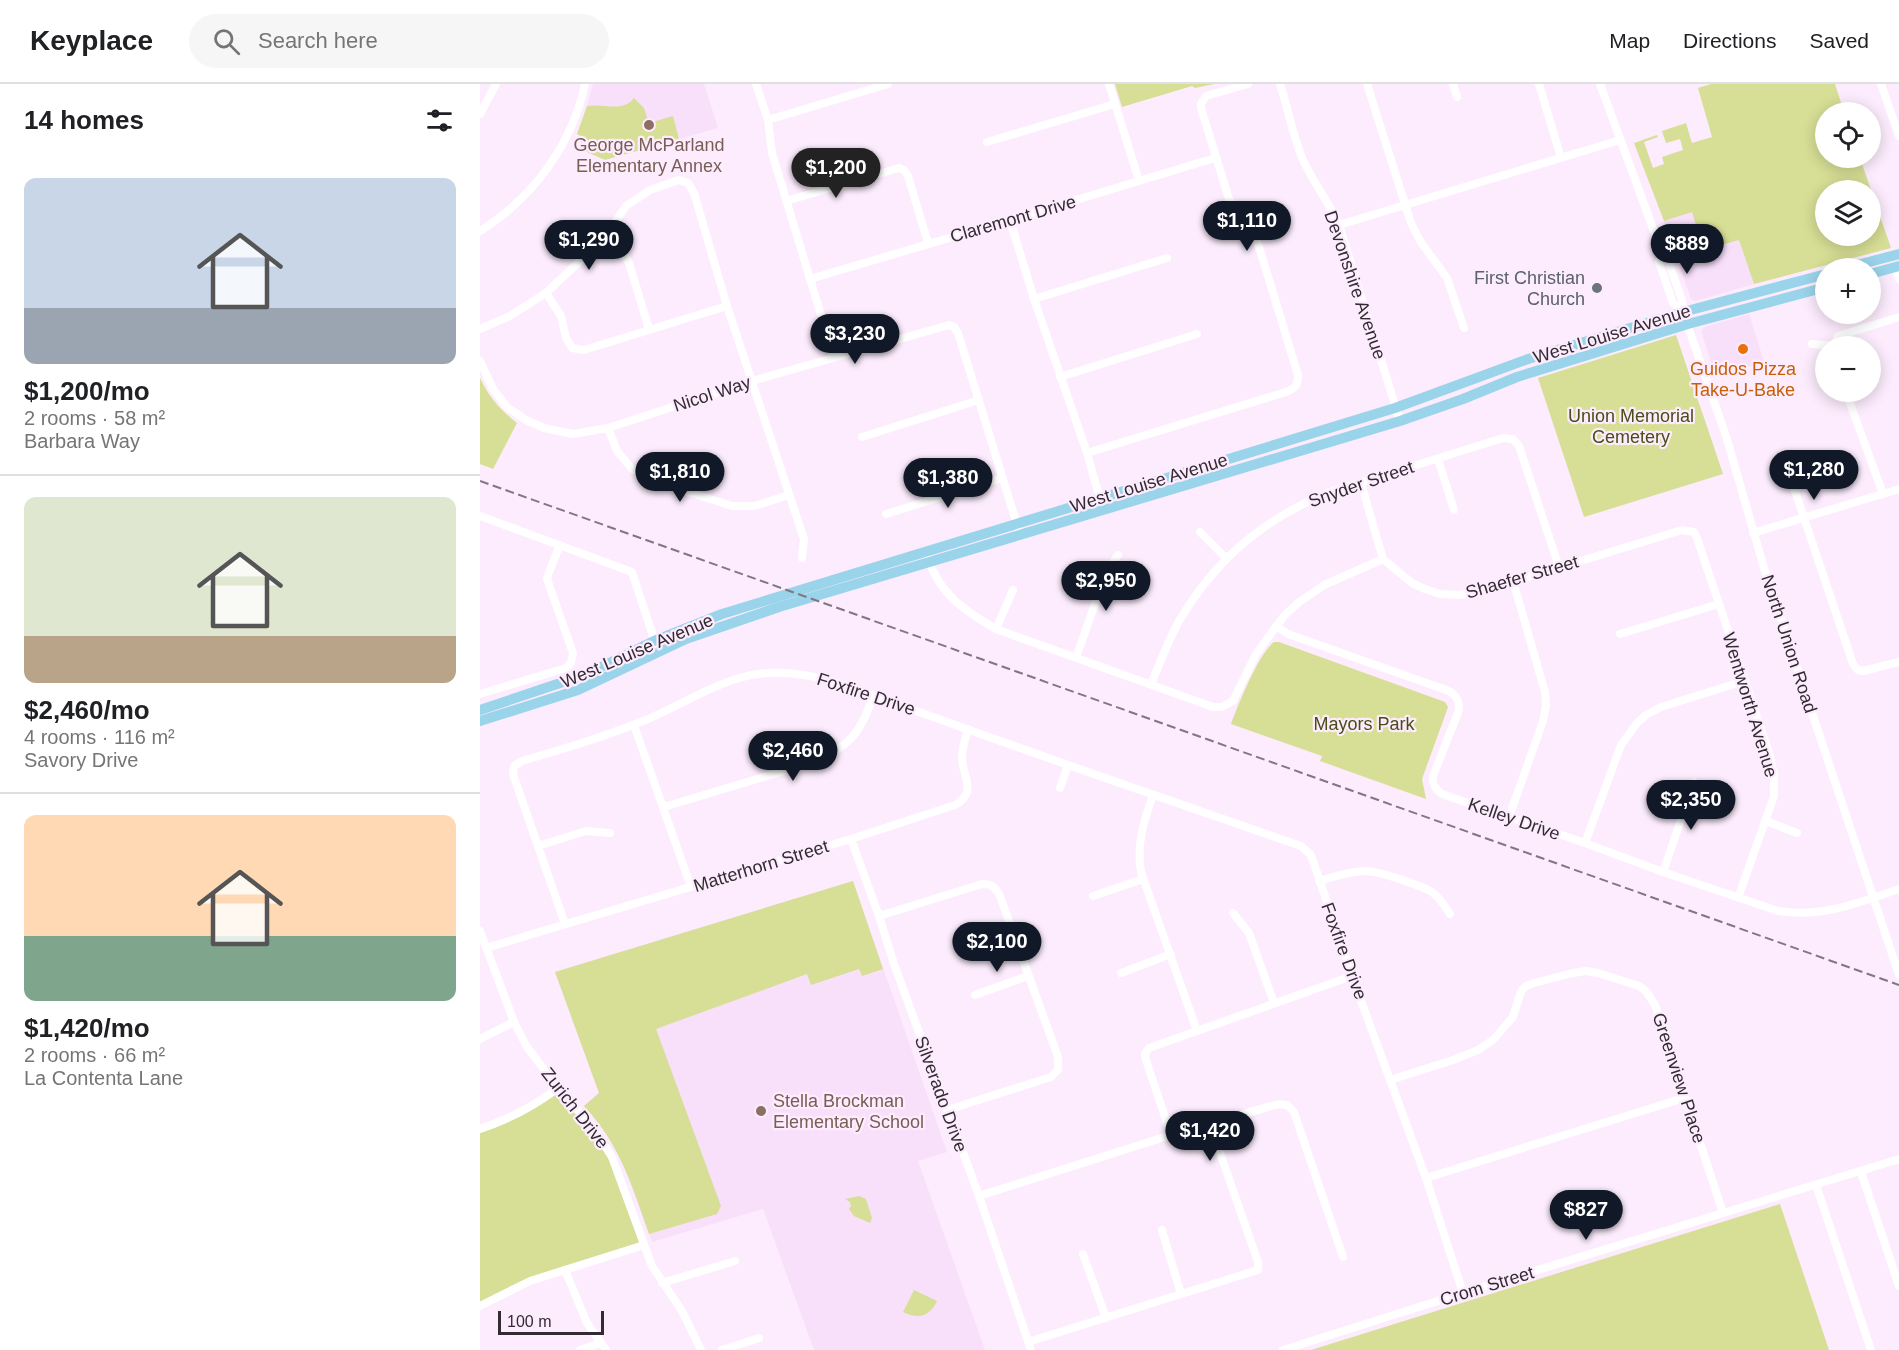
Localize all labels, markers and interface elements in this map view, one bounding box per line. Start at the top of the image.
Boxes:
search box [189,14,609,68]
text: Keyplace [30,25,153,56]
icon: search [210,25,243,58]
text: Search here [258,28,378,53]
text: Map [1609,29,1650,52]
text: Directions [1683,29,1776,52]
text: Saved [1809,29,1869,52]
map controls [1815,102,1881,402]
button: locate [1815,102,1881,168]
icon: filters [423,104,456,137]
text: 14 homes [24,105,144,135]
marker: George McParland Elementary Annex [642,118,656,132]
place label: George McParland Elementary Annex [573,135,725,176]
pin: $1,200 [787,148,885,199]
text: $1,200 [805,156,867,178]
button: layers [1815,180,1881,246]
street label: Claremont Drive [948,191,1078,247]
pin: $1,110 [1198,201,1296,252]
street label: Devonshire Avenue [1320,208,1390,362]
text: $1,110 [1217,209,1277,231]
icon: home [186,217,294,325]
pin: $1,290 [540,220,638,271]
pin: $889 [1651,224,1723,275]
text: $1,290 [558,228,620,250]
text: $889 [1665,232,1709,254]
button: + [1815,258,1881,324]
place label: First Christian Church [1474,268,1585,309]
marker: First Christian Church [1590,281,1604,295]
street label: West Louise Avenue [1531,301,1693,367]
pin: $3,230 [806,314,904,365]
text: $3,230 [824,322,886,344]
button: − [1815,336,1881,402]
marker: Guidos Pizza Take-U-Bake [1736,342,1750,356]
place label: Guidos Pizza Take-U-Bake [1690,359,1797,400]
street label: Nicol Way [671,372,753,416]
text: $1,200/mo [24,376,150,406]
park label: Union Memorial Cemetery [1568,406,1694,447]
text: 2 rooms · 58 m² [24,407,165,429]
text: Barbara Way [24,430,140,452]
street label: West Louise Avenue [1068,450,1230,516]
pin: $1,280 [1765,450,1863,501]
pin: $1,810 [631,452,729,503]
street label: Snyder Street [1306,457,1416,511]
pin: $1,380 [899,458,997,509]
text: $1,280 [1783,458,1845,480]
text: $1,810 [649,460,711,482]
text: $1,380 [917,466,979,488]
icon: home [186,536,294,644]
street label: Shaefer Street [1463,551,1581,603]
pin: $2,950 [1057,561,1155,612]
text: $2,950 [1075,569,1137,591]
street label: North Union Road [1757,572,1821,716]
street label: West Louise Avenue [558,610,716,692]
street label: Wentworth Avenue [1718,630,1782,780]
street label: Foxfire Drive [814,669,918,719]
text: $2,460/mo [24,695,150,725]
park label: Mayors Park [1313,714,1416,734]
text: 4 rooms · 116 m² [24,726,175,748]
pin: $2,460 [744,731,842,782]
text: $2,460 [762,739,824,761]
text: Savory Drive [24,749,138,771]
pin: $2,350 [1642,780,1740,831]
text: $2,350 [1660,788,1722,810]
street label: Kelley Drive [1465,794,1563,844]
street label: Matterhorn Street [691,836,831,896]
icon: home [186,854,294,962]
street label: Foxfire Drive [1317,900,1371,1002]
pin: $2,100 [948,922,1046,973]
text: $2,100 [966,930,1028,952]
street label: Greenview Place [1648,1010,1710,1146]
text: $1,420/mo [24,1013,150,1043]
street label: Silverado Drive [911,1033,971,1155]
text: 2 rooms · 66 m² [24,1044,165,1066]
street label: Zurich Drive [537,1064,613,1152]
text: La Contenta Lane [24,1067,183,1089]
place label: Stella Brockman Elementary School [773,1091,924,1132]
marker: Stella Brockman Elementary School [754,1104,768,1118]
pin: $1,420 [1161,1111,1259,1162]
text: $1,420 [1179,1119,1241,1141]
pin: $827 [1550,1190,1622,1241]
text: $827 [1564,1198,1608,1220]
street label: Crom Street [1438,1262,1536,1310]
scale bar [498,1308,604,1336]
text: 100 m [507,1313,551,1330]

